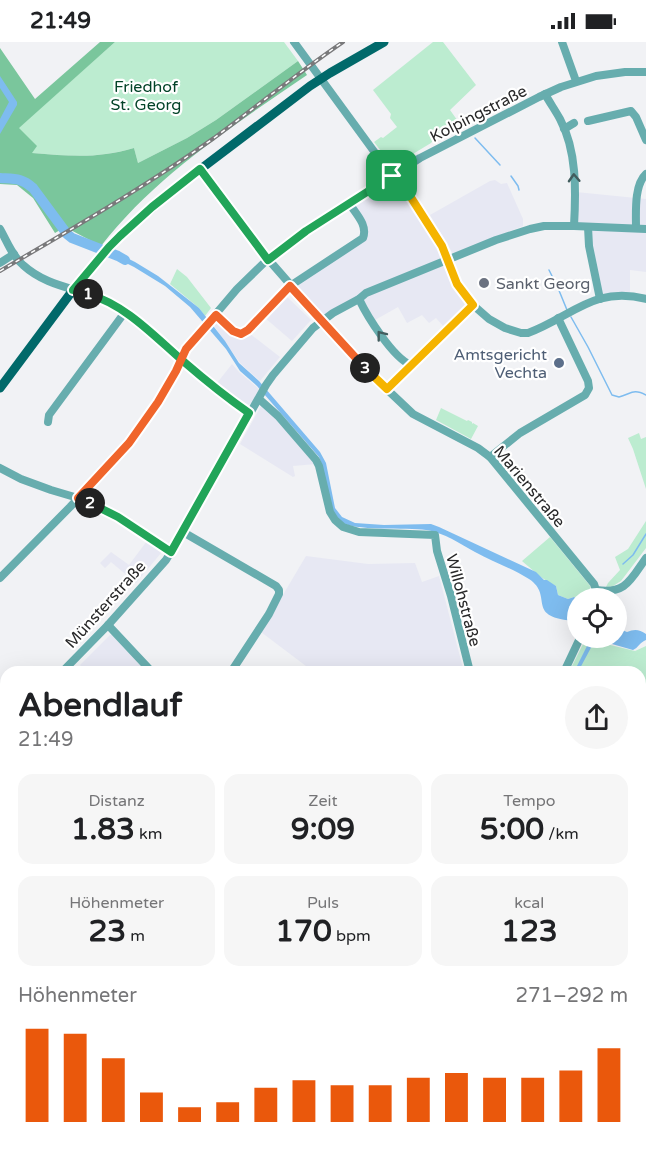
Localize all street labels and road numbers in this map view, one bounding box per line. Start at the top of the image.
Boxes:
street label: Kolpingstraße [427,81,530,147]
street label: Marienstraße [489,442,569,532]
street label: Willohstraße [441,552,485,649]
street label: Münsterstraße [61,557,150,653]

